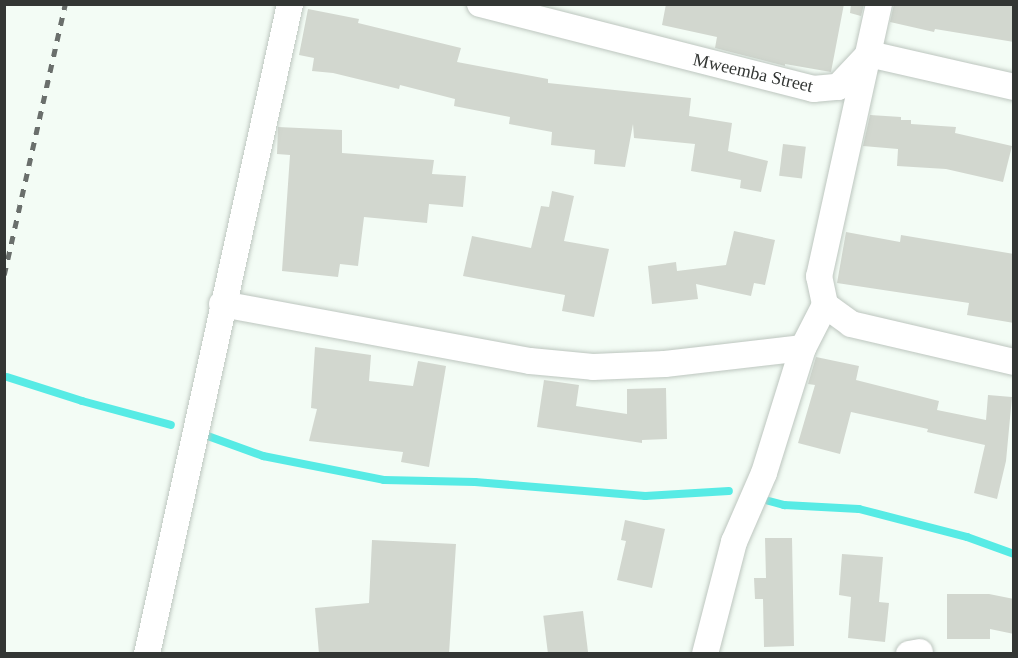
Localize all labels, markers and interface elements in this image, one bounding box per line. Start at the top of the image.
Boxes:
street label: Mweemba Street [691,49,815,97]

